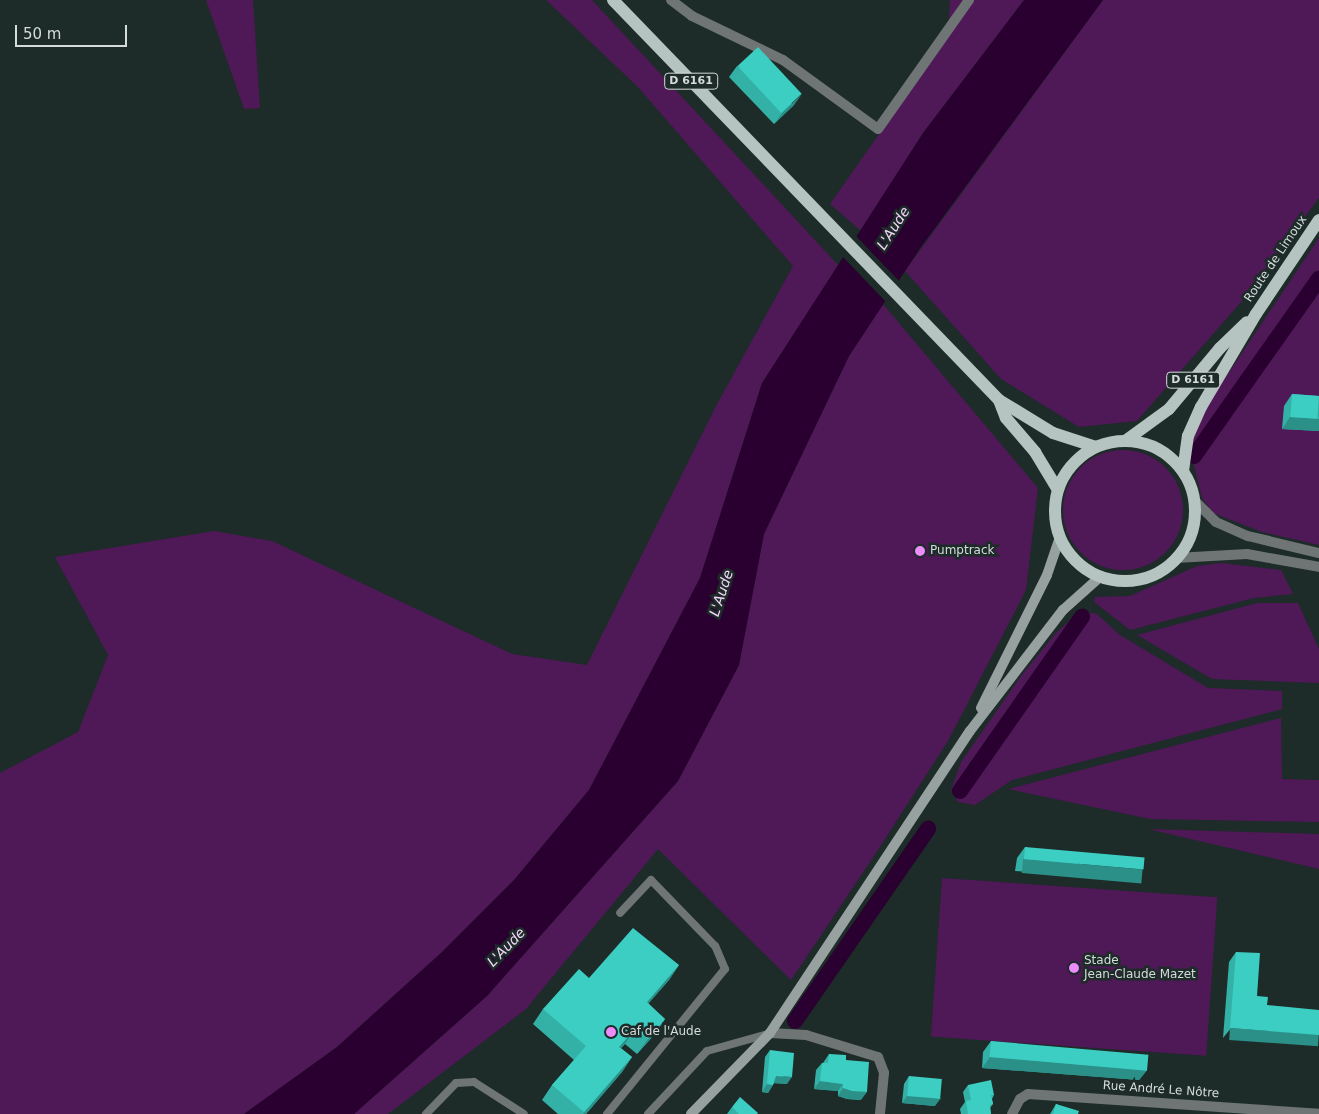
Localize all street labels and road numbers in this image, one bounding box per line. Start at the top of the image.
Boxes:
road number: D 6161 [664,72,718,90]
street label: Route de Limoux [1242,213,1310,305]
road number: D 6161 [1166,372,1220,388]
street label: Rue André Le Nôtre [1102,1079,1220,1101]

